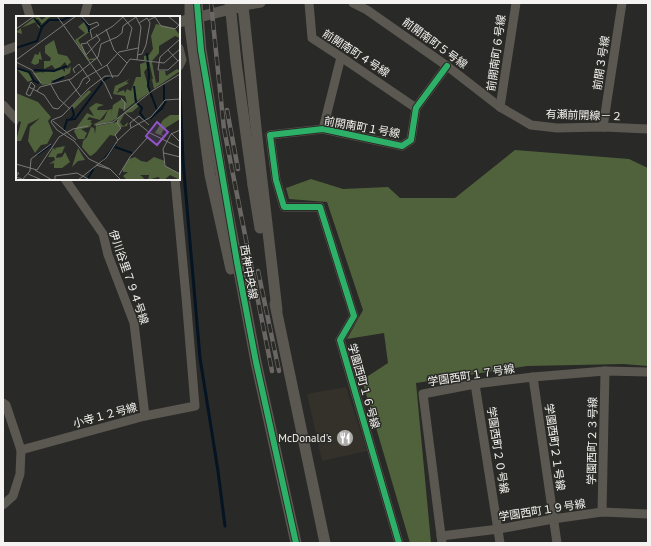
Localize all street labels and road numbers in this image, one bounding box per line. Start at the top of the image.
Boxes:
street label: 前開南町６号線 [484,14,508,92]
street label: 前開南町５号線 [400,15,470,71]
street label: 前開南町４号線 [320,26,392,80]
street label: 前開３号線 [590,35,612,91]
street label: 有瀬前開線－２ [545,107,623,123]
street label: 前開南町１号線 [323,113,401,141]
street label: 伊川谷里７９４号線 [106,228,152,326]
street label: 西神中央線 [237,244,261,300]
street label: 学園西町１６号線 [345,342,383,430]
street label: 学園西町１７号線 [426,361,516,389]
street label: 学園西町２３号線 [584,397,600,485]
street label: 小寺１２号線 [71,400,139,430]
street label: 学園西町２１号線 [542,402,568,492]
street label: 学園西町２０号線 [484,405,512,495]
street label: 学園西町１９号線 [497,496,587,524]

